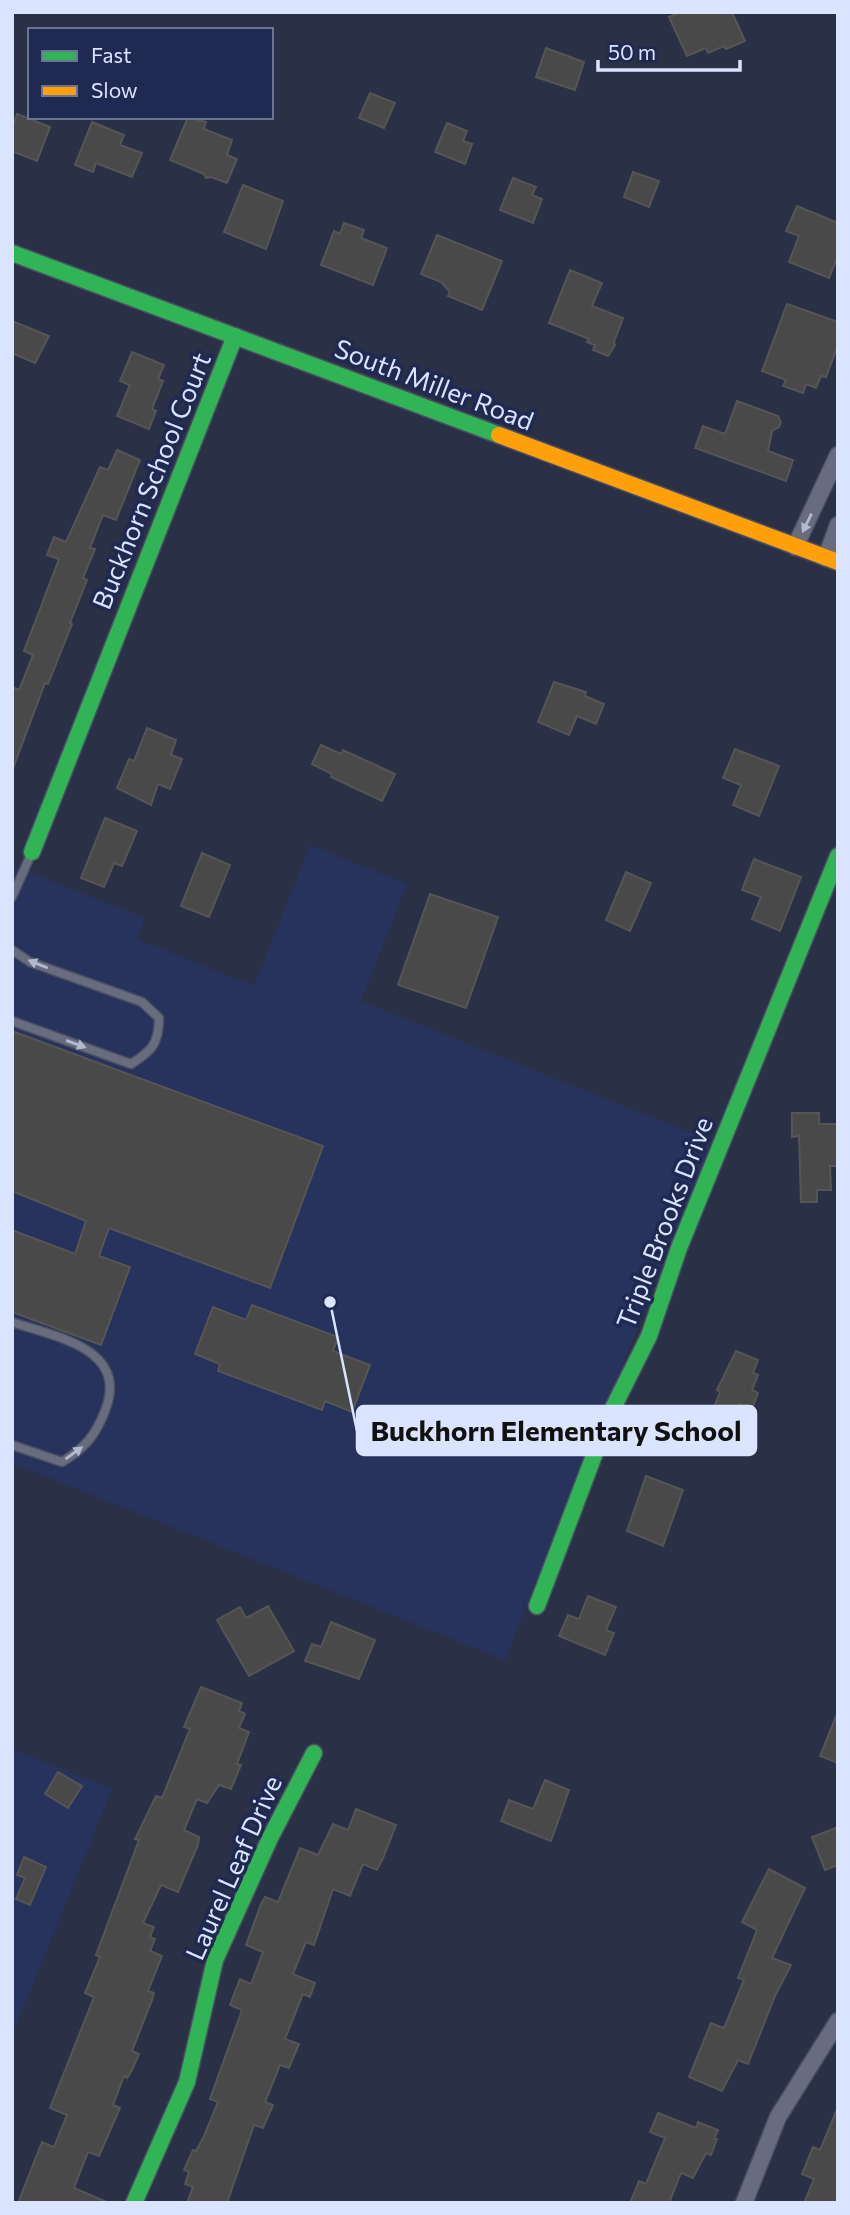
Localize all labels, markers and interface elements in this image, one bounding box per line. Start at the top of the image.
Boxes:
legend [28,28,273,119]
scale bar [598,28,740,72]
text: 50 m [608,39,656,64]
text: Fast [91,42,132,67]
text: Slow [91,77,138,102]
street label: South Miller Road [331,331,538,436]
street label: Buckhorn School Court [85,348,216,613]
one-way arrow [801,513,812,533]
one-way arrow [27,959,48,970]
one-way arrow [66,1039,87,1050]
street label: Triple Brooks Drive [609,1112,718,1332]
callout: Buckhorn Elementary School [357,1406,756,1455]
text: Buckhorn Elementary School [370,1413,742,1447]
one-way arrow [65,1446,83,1461]
street label: Laurel Leaf Drive [178,1770,287,1964]

